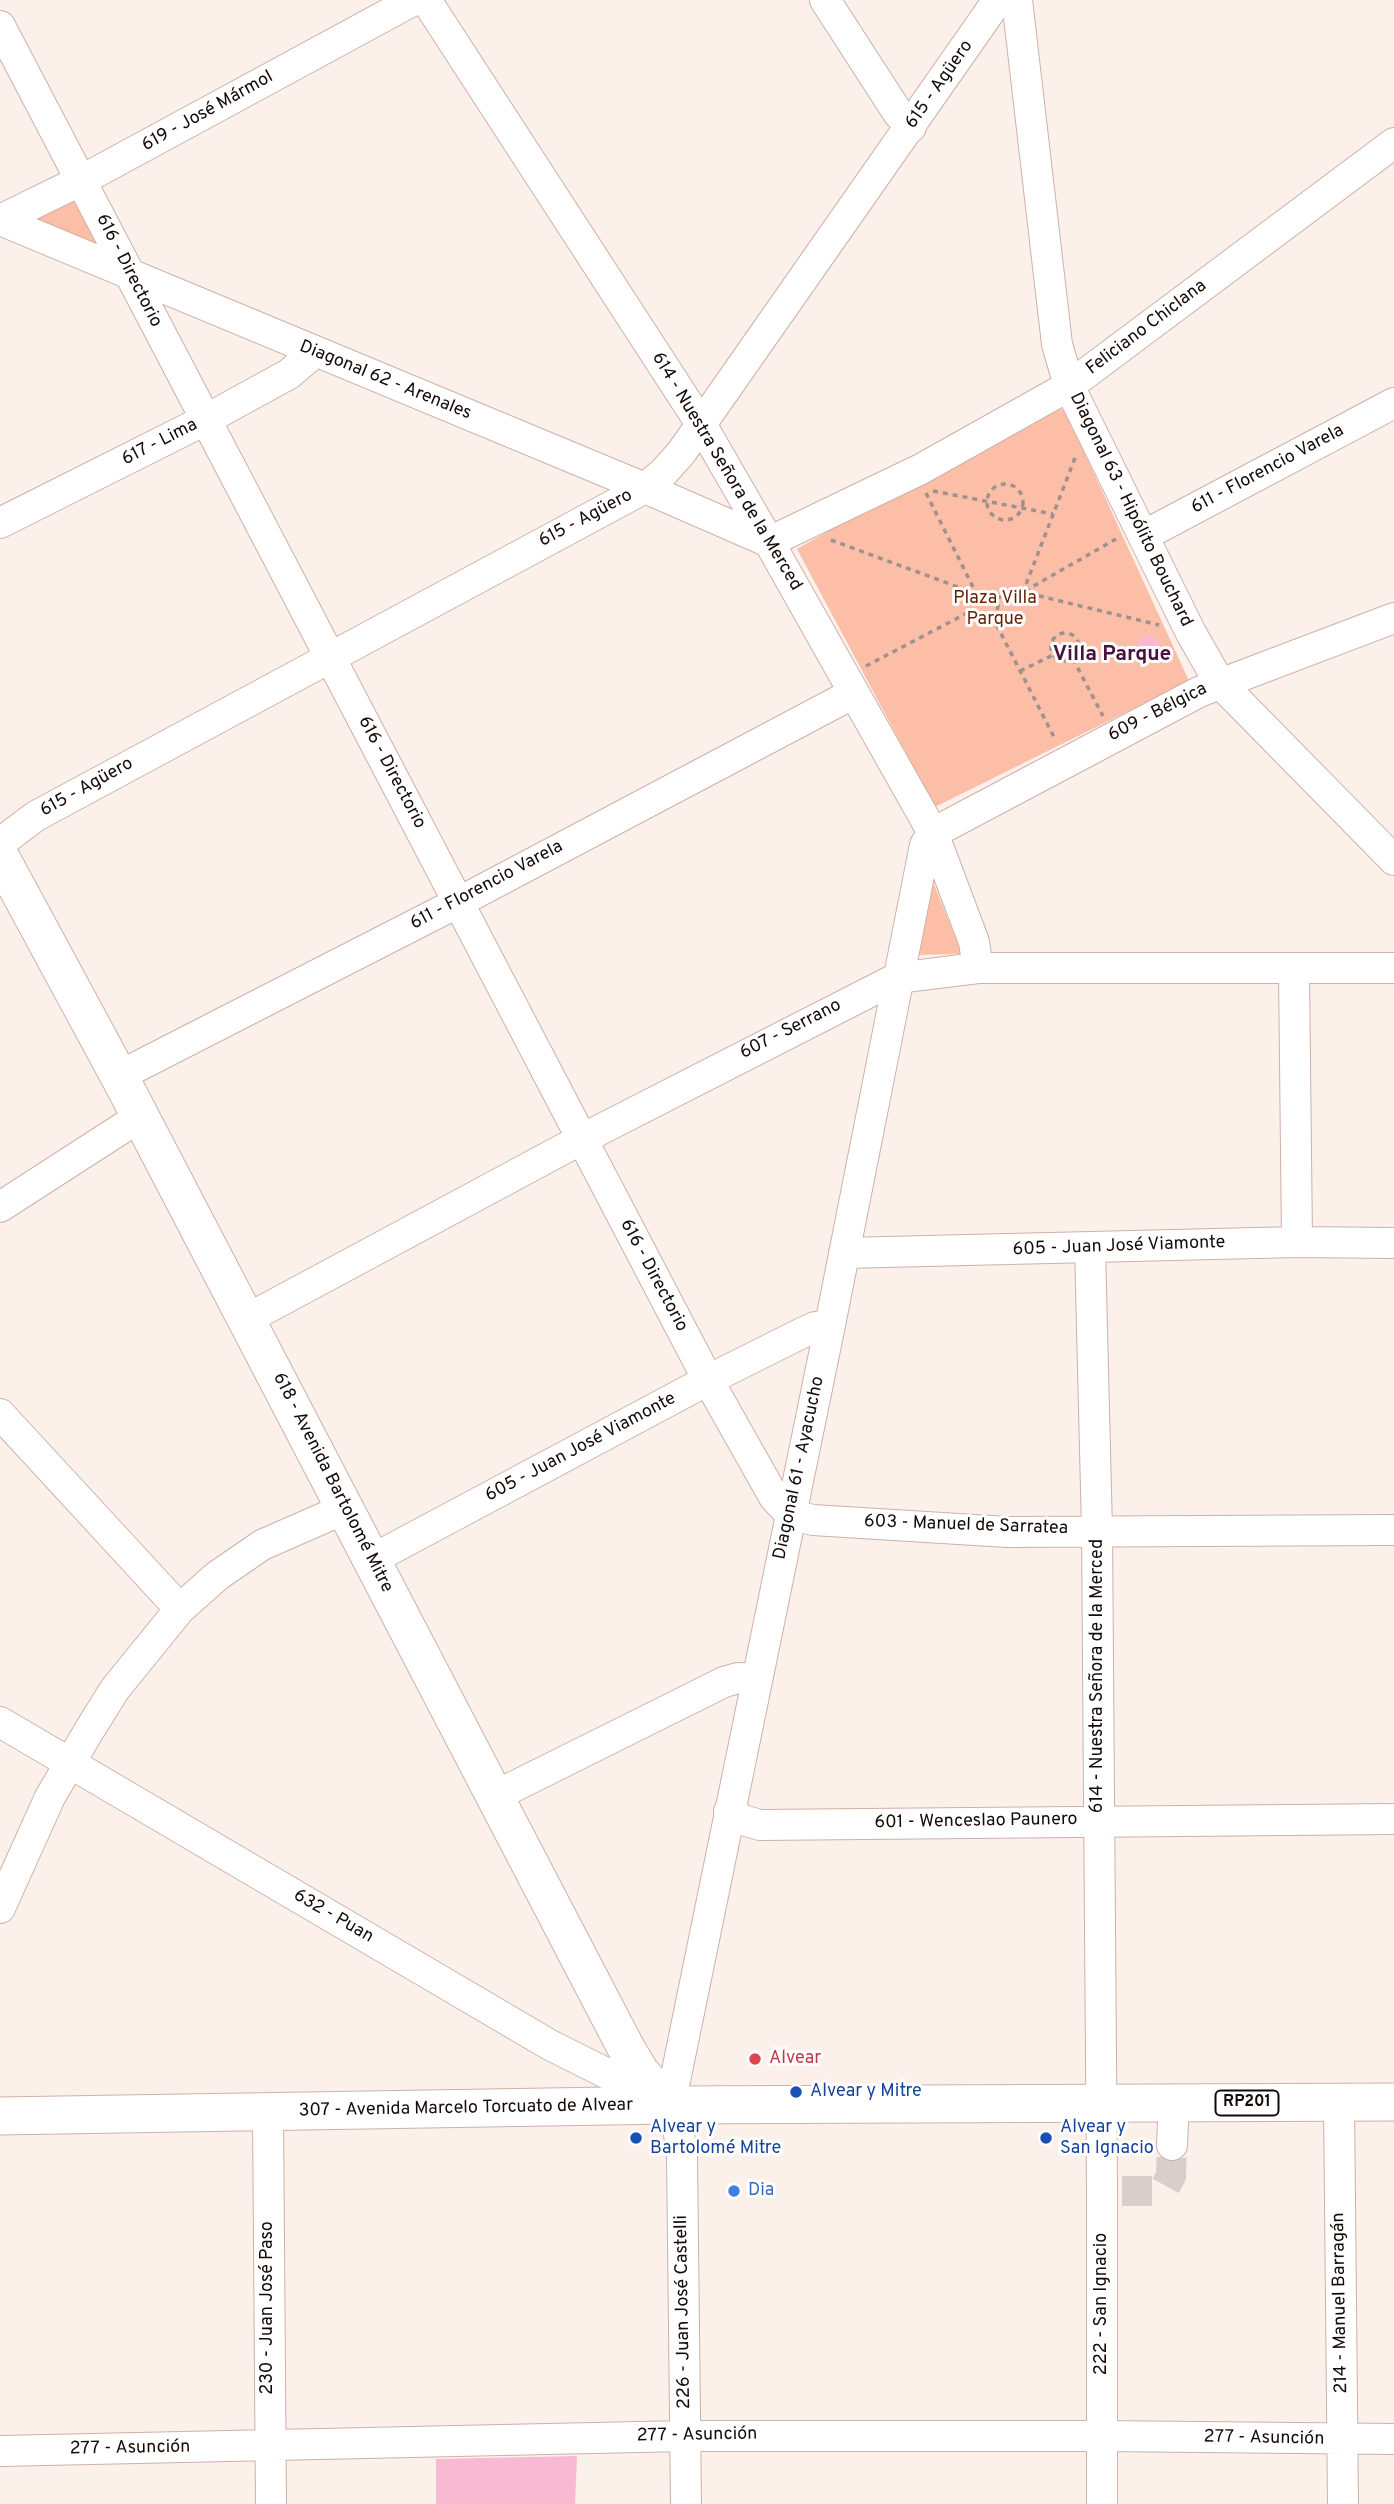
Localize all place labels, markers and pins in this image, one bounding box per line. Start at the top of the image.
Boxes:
place label: Alvear [769,2048,821,2070]
marker: Alvear [747,2051,763,2067]
place label: Alvear y Mitre [810,2081,922,2103]
marker: Alvear y Mitre [788,2084,804,2100]
place label: Alvear y Bartolomé Mitre [650,2117,781,2160]
place label: Alvear y San Ignacio [1060,2117,1154,2160]
marker: Alvear y Bartolomé Mitre [628,2130,644,2146]
marker: Alvear y San Ignacio [1038,2130,1054,2146]
place label: Dia [748,2180,774,2202]
marker: Dia [726,2183,742,2199]

